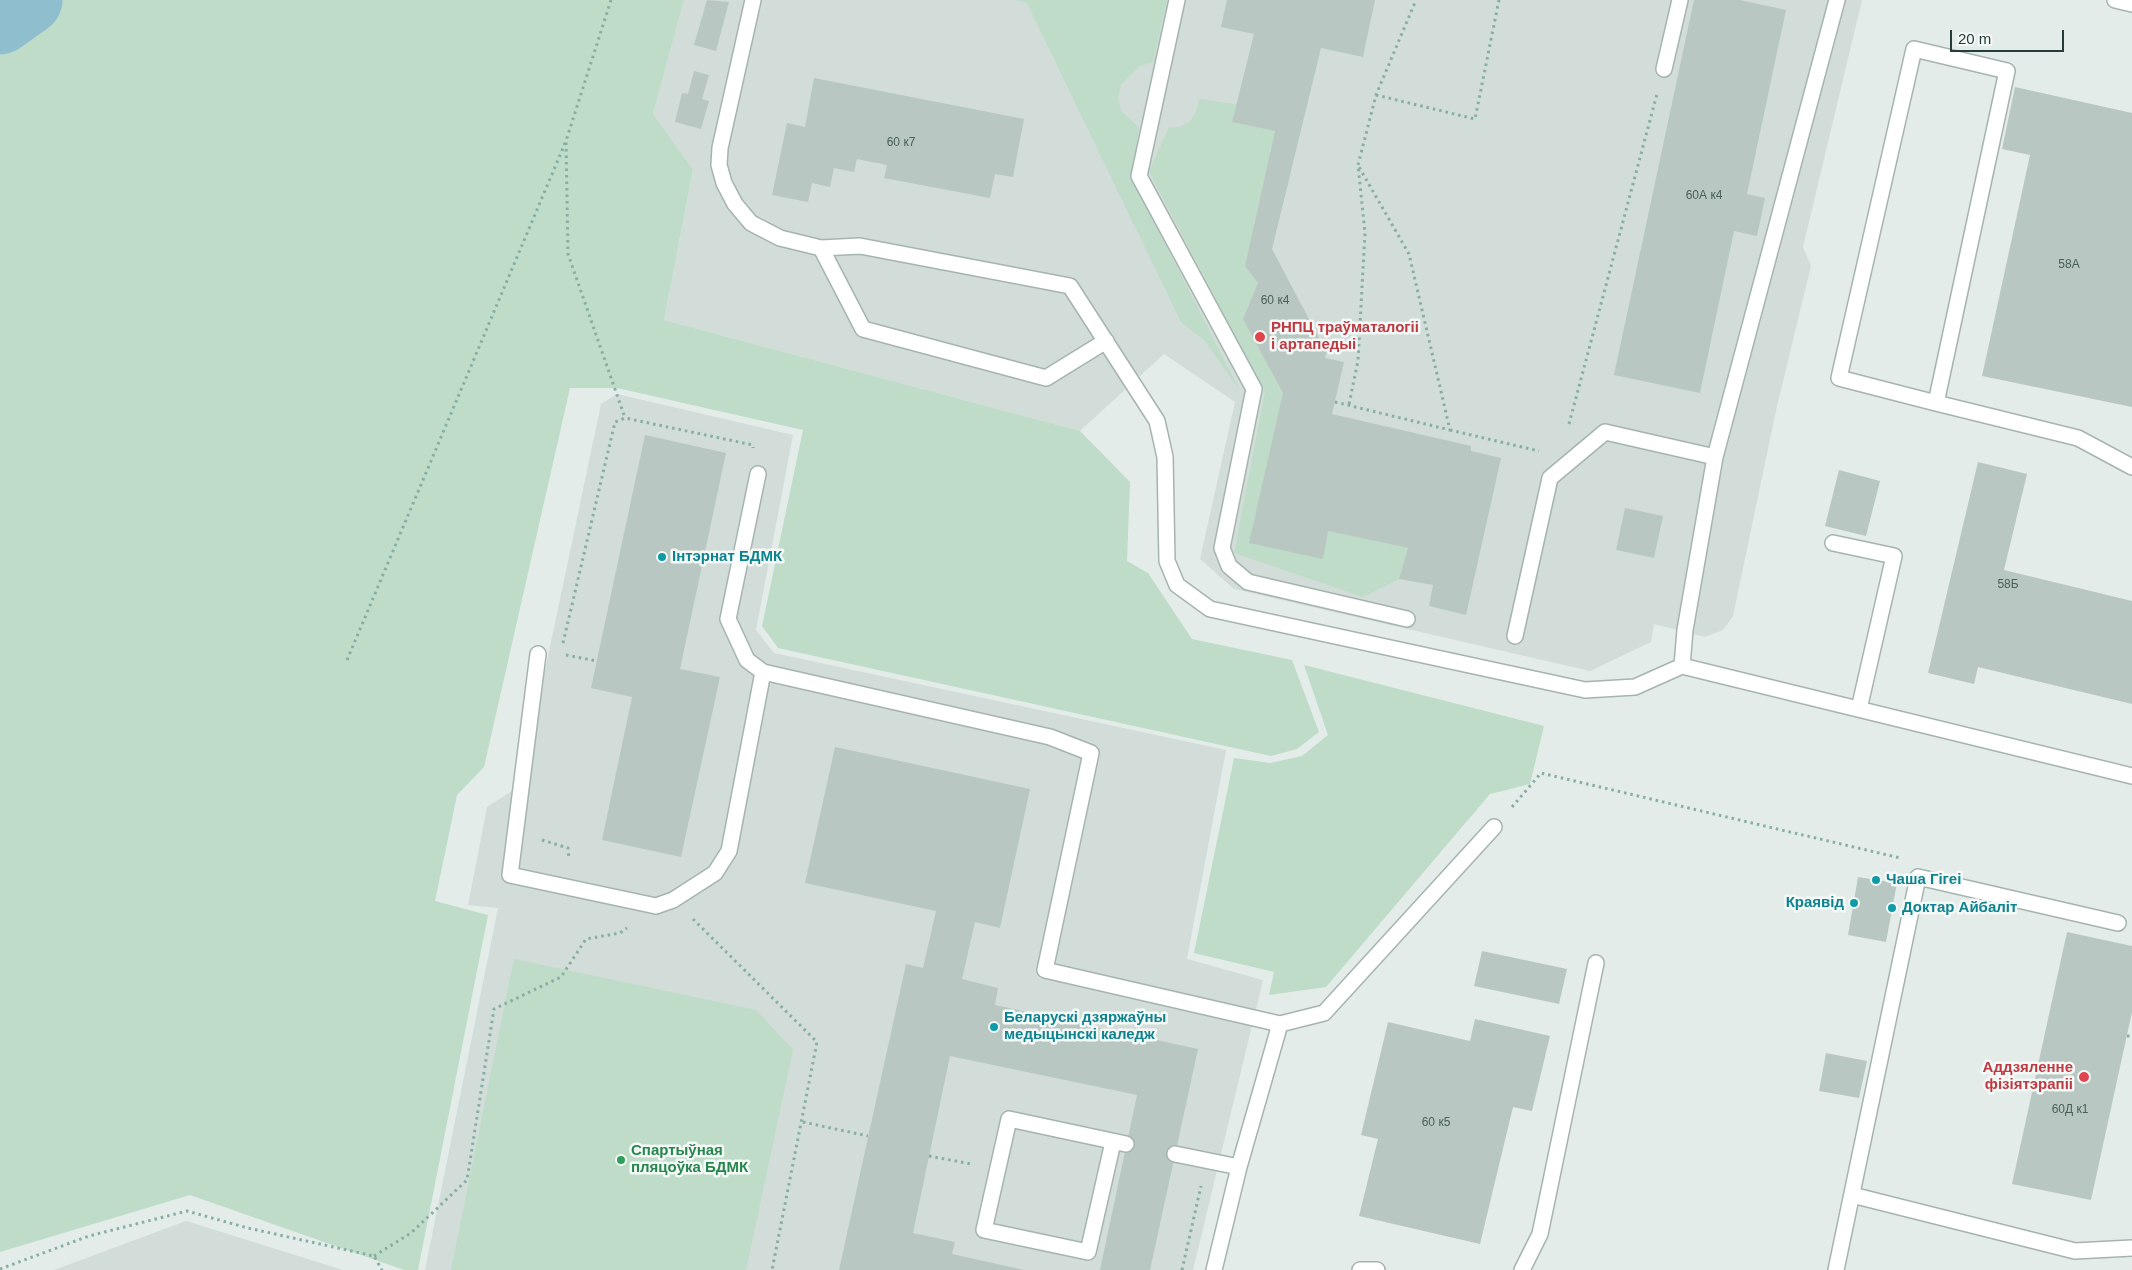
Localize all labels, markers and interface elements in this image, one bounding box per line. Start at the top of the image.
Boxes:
scale bar [1952,20,2066,52]
text: 20 m [1958,30,1991,47]
house number: 60 к7 [887,136,915,150]
house number: 60А к4 [1686,189,1722,203]
house number: 58А [2058,258,2080,272]
house number: 60 к4 [1261,294,1289,308]
place label: РНПЦ траўматалогіі і артапедыі [1271,319,1419,354]
marker: РНПЦ траўматалогіі і артапедыі [1253,330,1267,344]
place label: Інтэрнат БДМК [672,548,782,566]
marker: Інтэрнат БДМК [656,551,668,563]
house number: 58Б [1997,578,2019,592]
place label: Чаша Гігеі [1886,871,1961,889]
marker: Чаша Гігеі [1870,874,1882,886]
place label: Краявід [1786,894,1844,912]
marker: Краявід [1848,897,1860,909]
place label: Доктар Айбаліт [1902,899,2017,917]
marker: Доктар Айбаліт [1886,902,1898,914]
place label: Беларускі дзяржаўны медыцынскі каледж [1004,1009,1166,1044]
marker: Беларускі дзяржаўны медыцынскі каледж [988,1021,1000,1033]
place label: Аддзяленне фізіятэрапіі [1983,1059,2073,1094]
marker: Аддзяленне фізіятэрапіі [2077,1070,2091,1084]
house number: 60Д к1 [2052,1103,2088,1117]
house number: 60 к5 [1422,1116,1450,1130]
place label: Спартыўная пляцоўка БДМК [631,1142,748,1177]
marker: Спартыўная пляцоўка БДМК [615,1154,627,1166]

